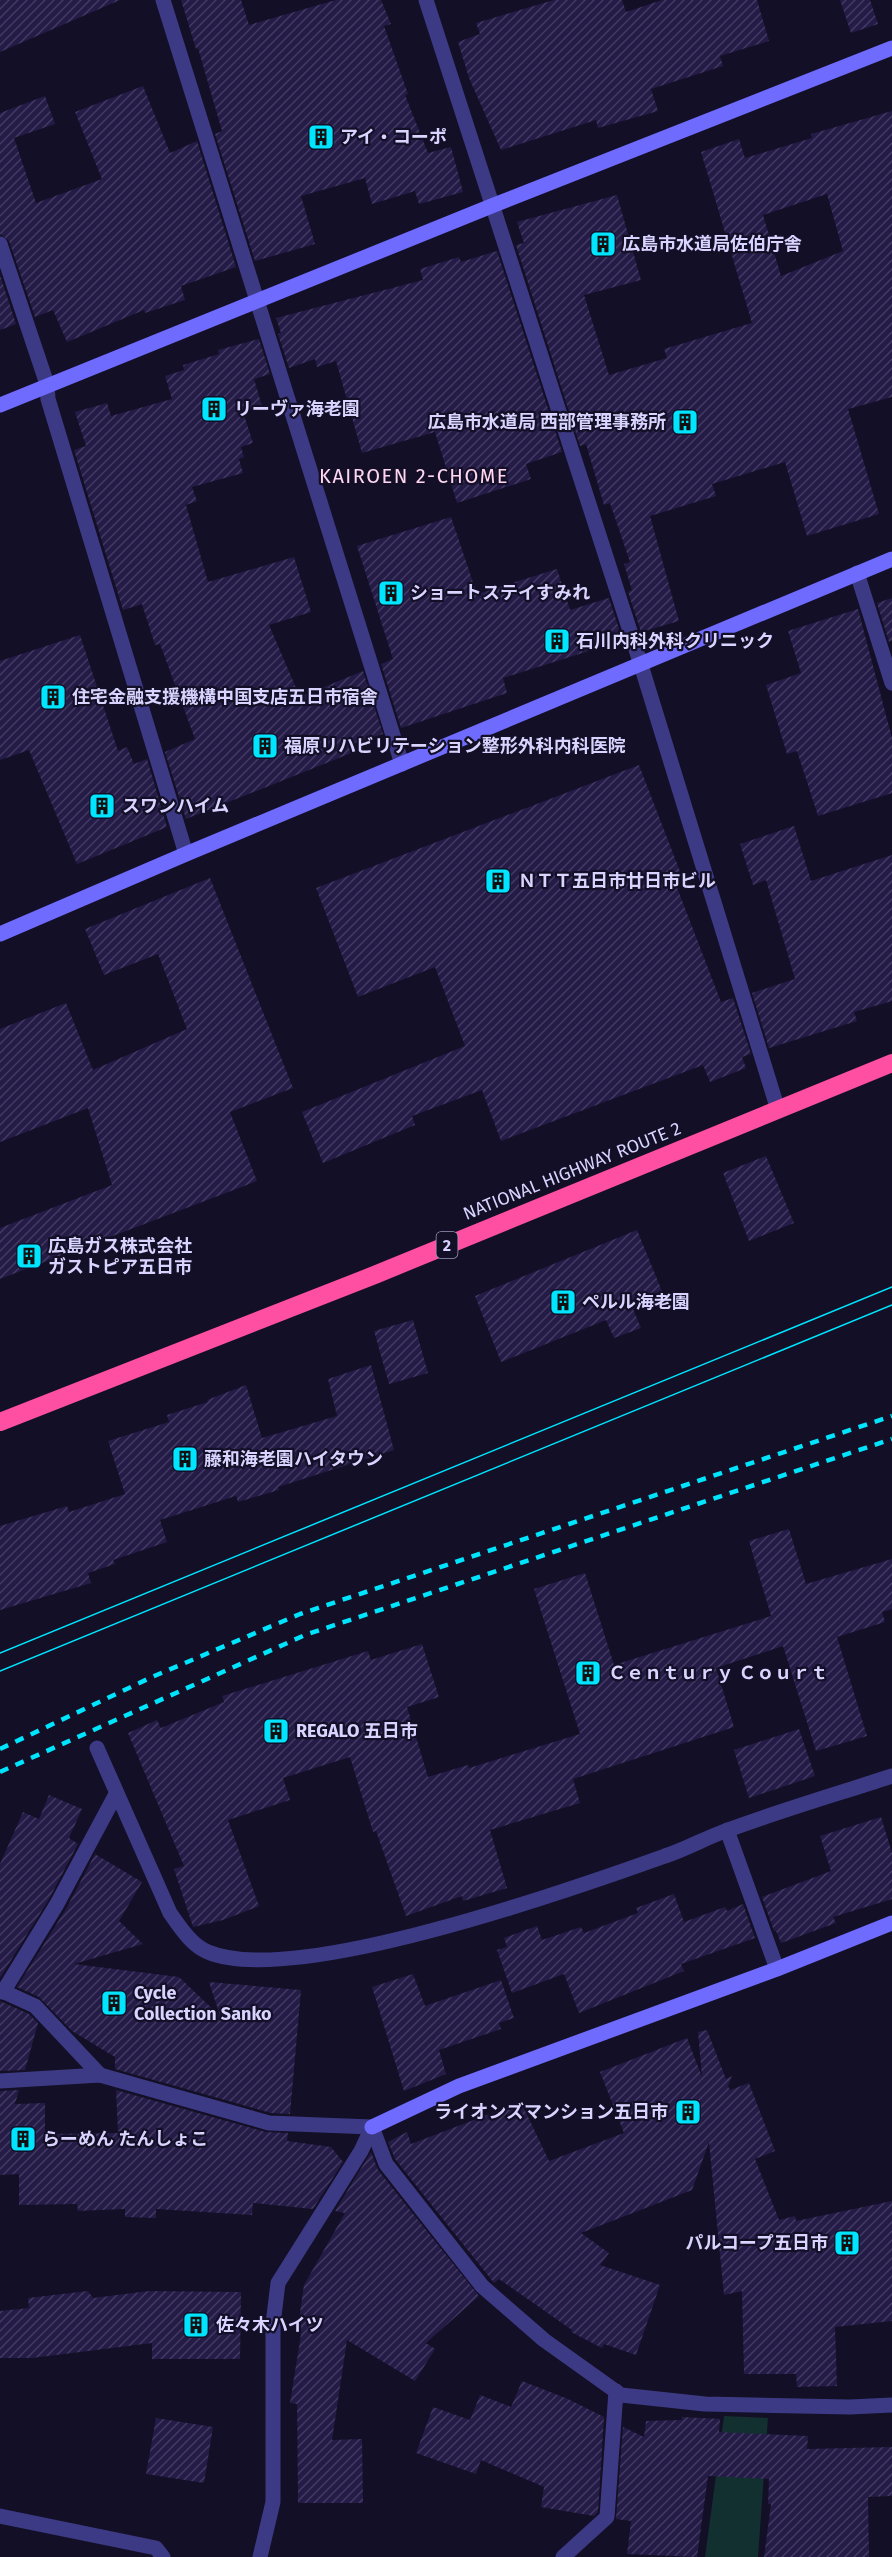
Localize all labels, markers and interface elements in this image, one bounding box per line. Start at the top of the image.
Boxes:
building icon: アイ・コーポ [306,122,336,152]
place label: アイ・コーポ [340,126,447,148]
building icon: 広島市水道局佐伯庁舎 [588,229,618,259]
place label: 広島市水道局佐伯庁舎 [622,233,802,255]
building icon: リーヴァ海老園 [199,394,229,424]
place label: リーヴァ海老園 [234,398,360,420]
building icon: 広島市水道局 西部管理事務所 [670,407,700,437]
place label: 広島市水道局 西部管理事務所 [428,411,666,433]
district label: KAIROEN 2-CHOME [319,464,509,488]
building icon: ショートステイすみれ [376,578,406,608]
place label: ショートステイすみれ [410,582,590,604]
building icon: 石川内科外科クリニック [542,626,572,656]
place label: 石川内科外科クリニック [576,630,774,652]
building icon: 住宅金融支援機構中国支店五日市宿舎 [38,682,68,712]
place label: 住宅金融支援機構中国支店五日市宿舎 [72,686,378,708]
building icon: 福原リハビリテーション整形外科内科医院 [250,731,280,761]
place label: 福原リハビリテーション整形外科内科医院 [284,735,626,757]
building icon: スワンハイム [87,791,117,821]
place label: スワンハイム [122,795,229,817]
building icon: ＮＴＴ五日市廿日市ビル [483,866,513,896]
place label: ＮＴＴ五日市廿日市ビル [518,870,716,892]
street label: NATIONAL HIGHWAY ROUTE 2 [460,1117,684,1225]
road number: 2 [436,1232,458,1258]
place label: 広島ガス株式会社 ガストピア五日市 [48,1235,192,1278]
building icon: 広島ガス株式会社 ガストピア五日市 [14,1241,44,1271]
building icon: ペルル海老園 [548,1287,578,1317]
place label: ペルル海老園 [582,1291,690,1313]
building icon: 藤和海老園ハイタウン [170,1444,200,1474]
place label: 藤和海老園ハイタウン [204,1448,383,1470]
building icon: Ｃｅｎｔｕｒｙ Ｃｏｕｒｔ [573,1658,603,1688]
place label: Ｃｅｎｔｕｒｙ Ｃｏｕｒｔ [608,1662,828,1684]
building icon: REGALO 五日市 [261,1716,291,1746]
place label: REGALO 五日市 [296,1720,418,1742]
place label: Cycle Collection Sanko [134,1982,272,2025]
building icon: Cycle Collection Sanko [99,1988,129,2018]
building icon: ライオンズマンション五日市 [673,2097,703,2127]
place label: ライオンズマンション五日市 [434,2101,668,2123]
building icon: らーめん たんしょこ [8,2124,38,2154]
place label: らーめん たんしょこ [42,2128,208,2150]
building icon: パルコープ五日市 [832,2228,862,2258]
place label: パルコープ五日市 [685,2232,828,2254]
building icon: 佐々木ハイツ [181,2310,211,2340]
place label: 佐々木ハイツ [216,2314,324,2336]

